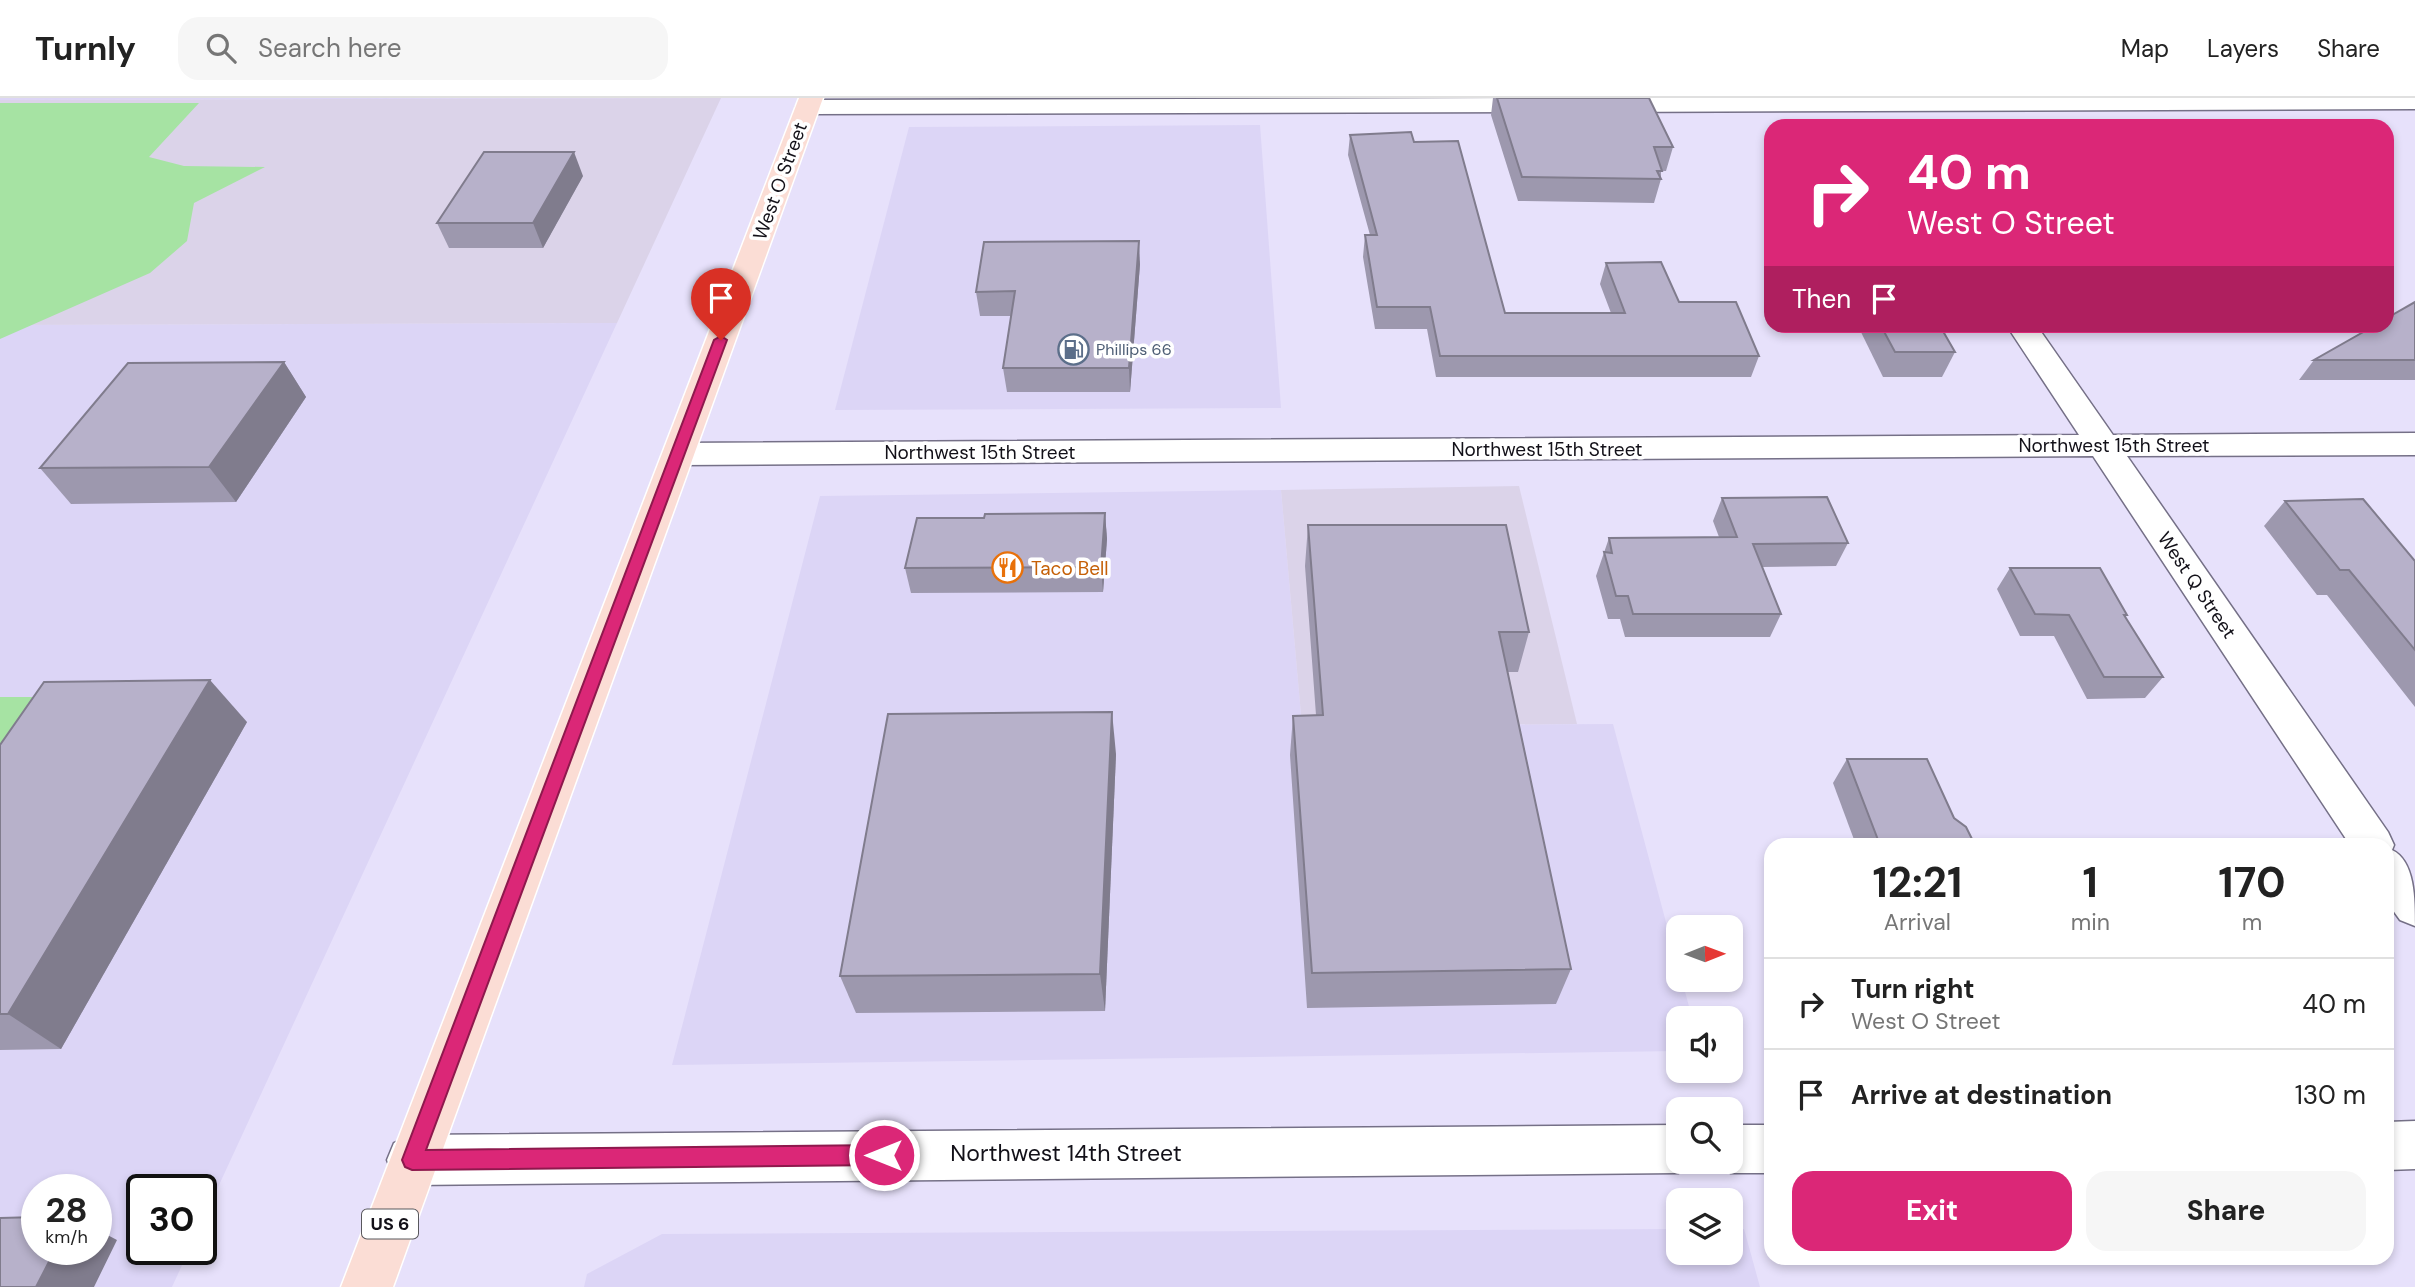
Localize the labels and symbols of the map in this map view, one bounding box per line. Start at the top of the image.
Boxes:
street label: West O Street [747,119,813,243]
pin [691,268,751,340]
fuel station icon: Phillips 66 [1056,332,1090,366]
place label: Phillips 66 [1096,339,1172,360]
street label: Northwest 15th Street [2018,433,2210,458]
street label: Northwest 15th Street [1451,437,1643,462]
street label: Northwest 15th Street [884,440,1076,465]
street label: West Q Street [2152,527,2242,643]
restaurant icon: Taco Bell [991,551,1025,585]
place label: Taco Bell [1031,556,1109,581]
north arrow [1666,915,1743,992]
position arrow [847,1118,921,1192]
street label: Northwest 14th Street [950,1138,1182,1168]
speed limit sign: 30 [126,1174,217,1265]
road number: US 6 [362,1210,418,1238]

